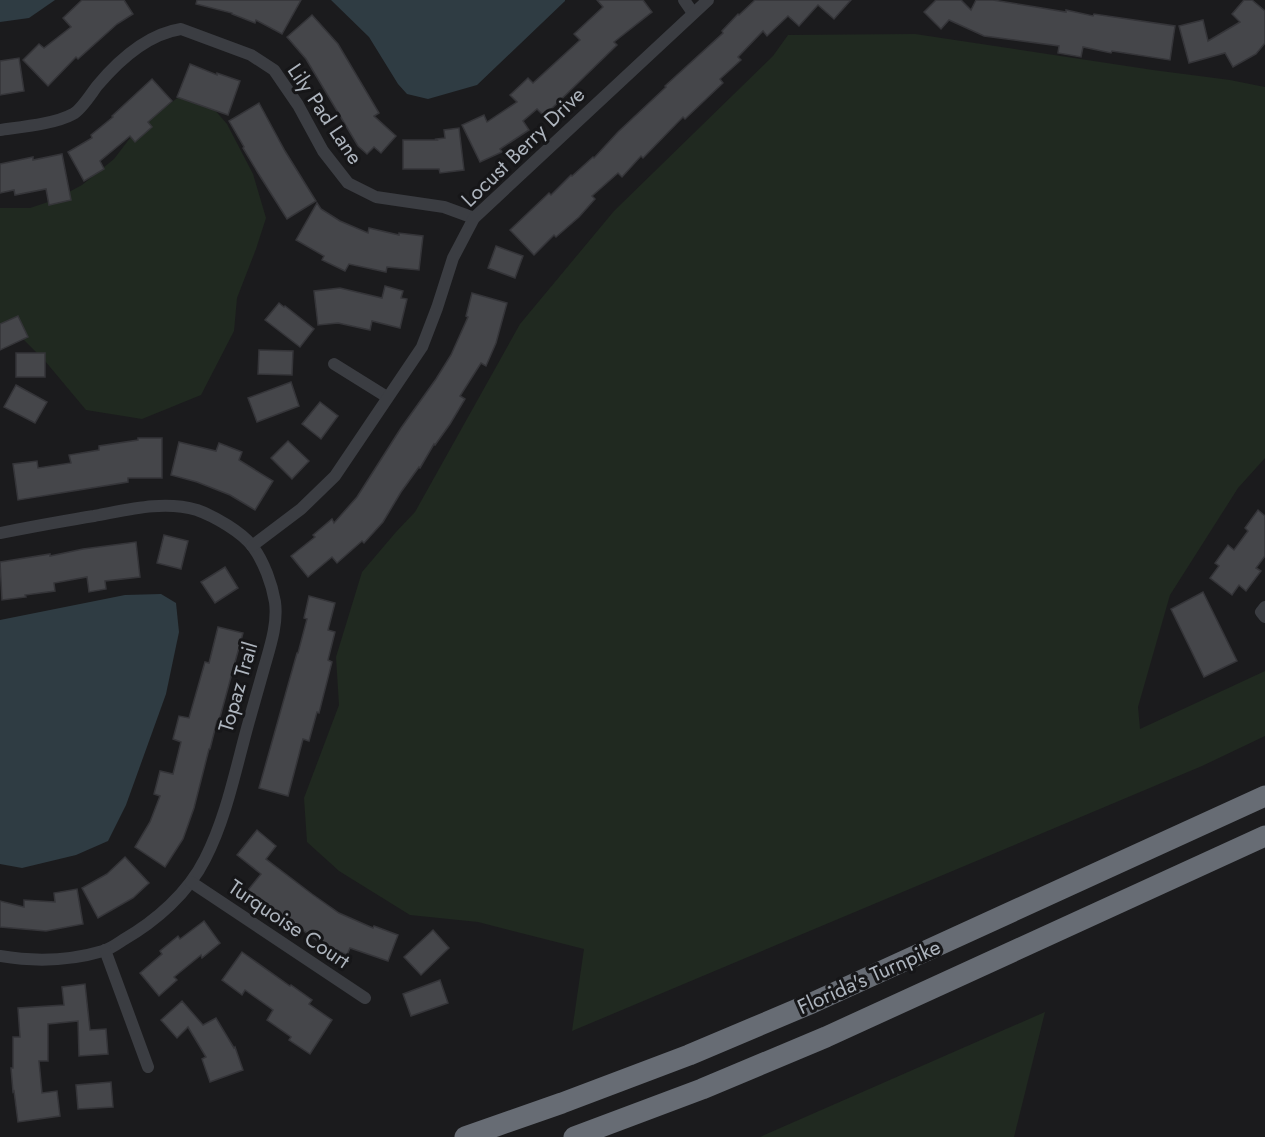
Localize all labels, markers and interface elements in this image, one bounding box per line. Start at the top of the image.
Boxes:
street label: Lily Pad Lane [280,58,370,171]
street label: Locust Berry Drive [454,80,592,214]
street label: Topaz Trail [211,638,265,736]
street label: Turquoise Court [222,872,356,976]
street label: Florida's Turnpike [793,932,946,1022]

